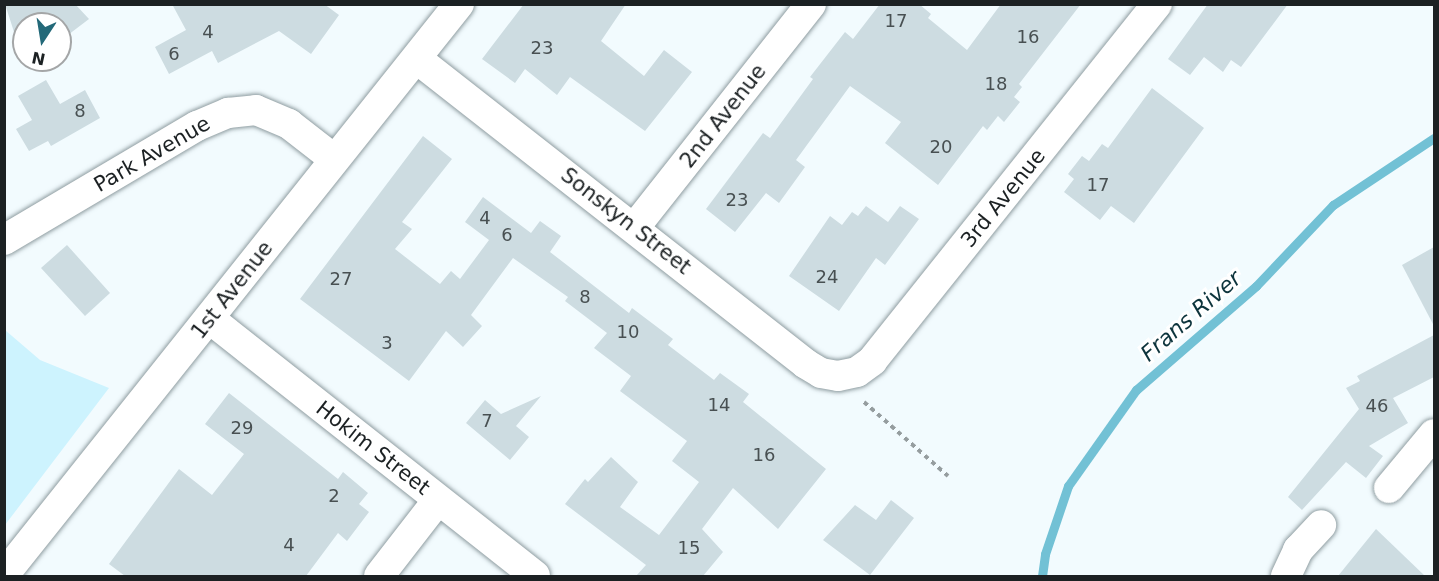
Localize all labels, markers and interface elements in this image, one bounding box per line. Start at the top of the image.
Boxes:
house number: 17 [885,10,907,32]
north arrow [12,12,72,72]
house number: 4 [202,21,214,43]
house number: 16 [1017,26,1039,48]
house number: 23 [531,37,553,59]
house number: 6 [168,43,180,65]
text: N [30,47,47,69]
street label: 2nd Avenue [675,59,771,173]
house number: 18 [985,73,1007,95]
house number: 8 [74,100,86,122]
street label: Park Avenue [89,111,215,197]
house number: 20 [930,136,952,158]
street label: 3rd Avenue [956,144,1050,252]
street label: Sonskyn Street [556,162,696,280]
house number: 17 [1087,174,1109,196]
house number: 23 [726,189,748,211]
house number: 4 [479,207,491,229]
house number: 6 [501,224,513,246]
street label: 1st Avenue [186,236,278,344]
water label: Frans River [1135,265,1247,367]
house number: 24 [816,266,838,288]
house number: 27 [330,268,352,290]
house number: 8 [579,286,591,308]
house number: 10 [617,321,639,343]
house number: 3 [381,332,393,354]
house number: 14 [708,394,730,416]
house number: 46 [1366,395,1388,417]
street label: Hokim Street [311,396,435,500]
house number: 7 [481,410,493,432]
house number: 29 [231,417,253,439]
house number: 16 [753,444,775,466]
house number: 2 [328,485,340,507]
house number: 4 [283,534,295,556]
house number: 15 [678,537,700,559]

